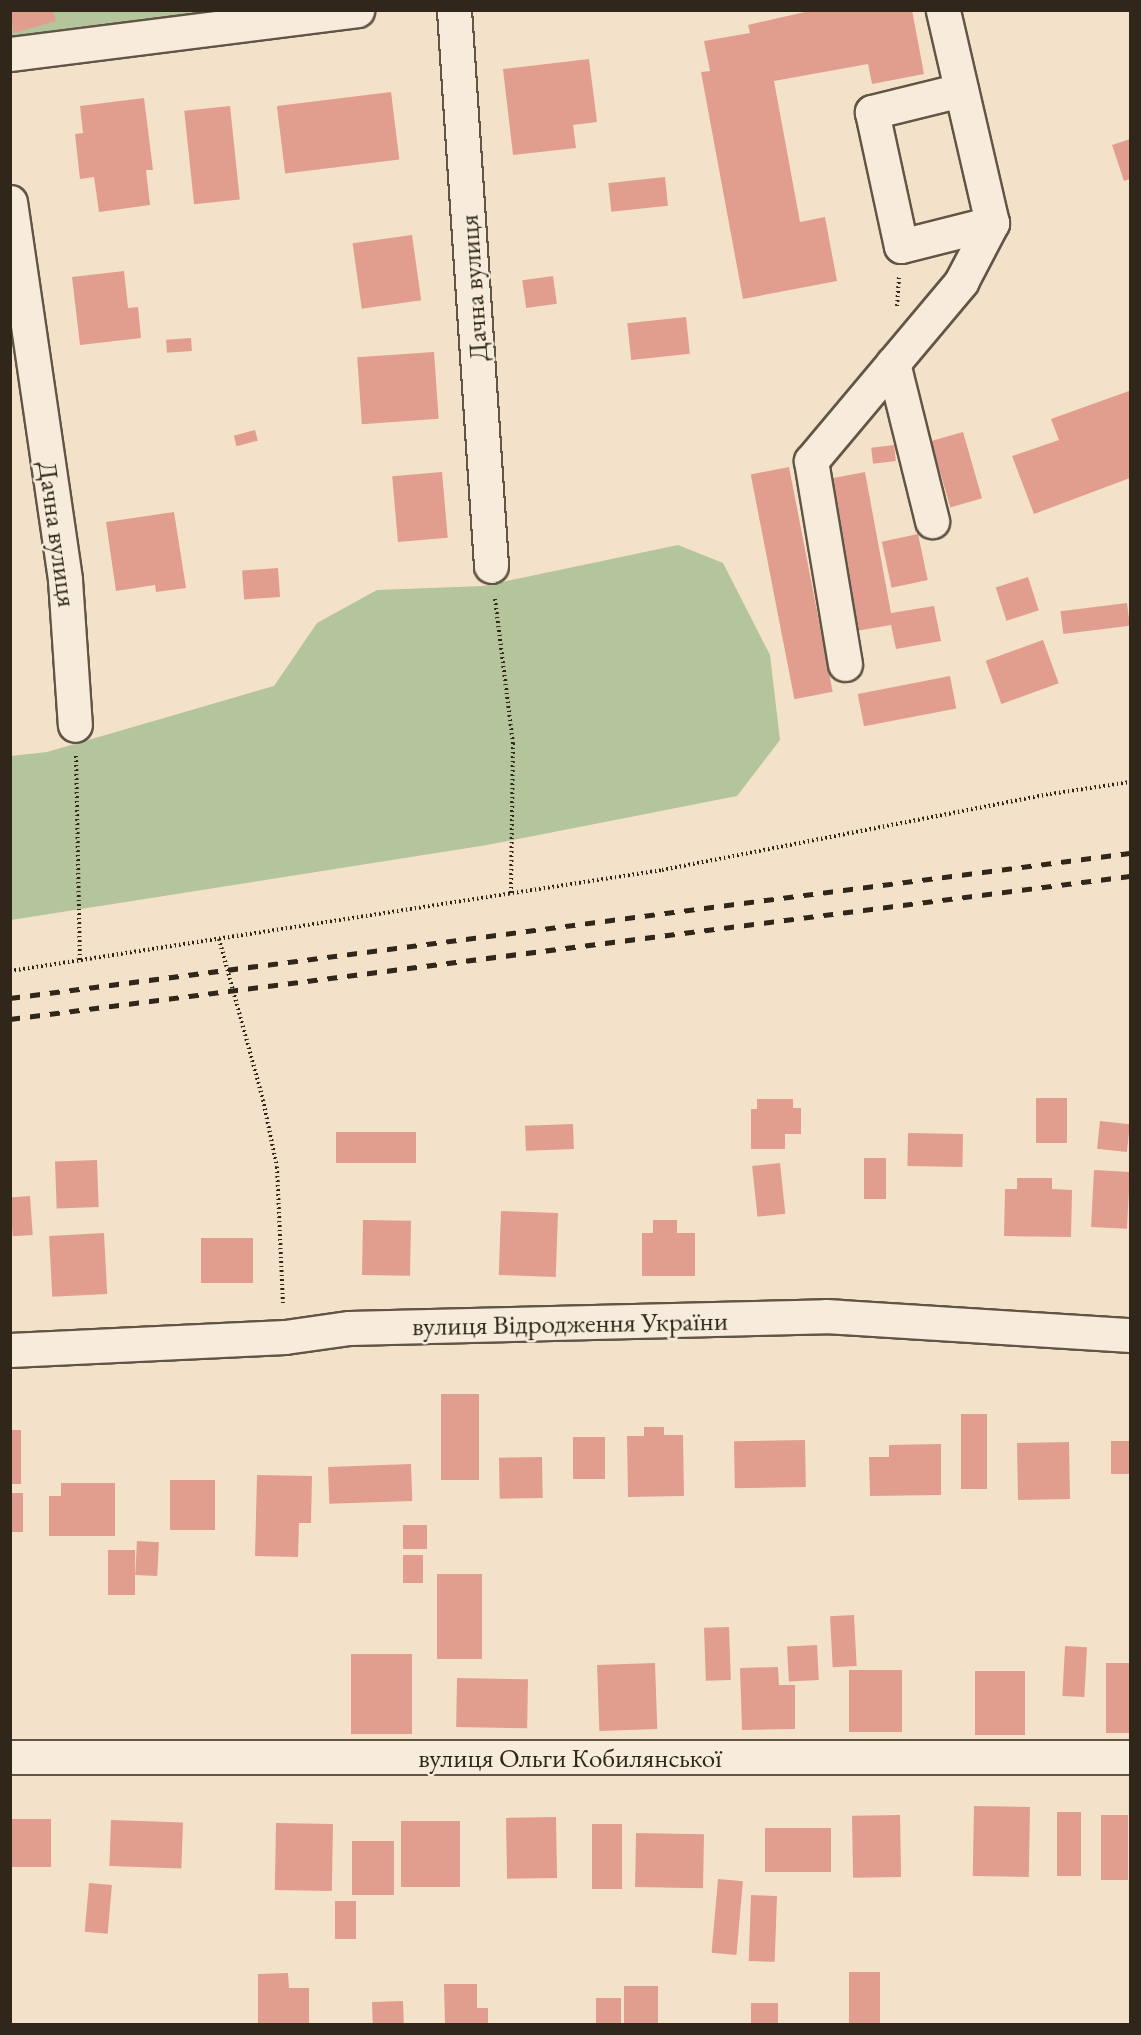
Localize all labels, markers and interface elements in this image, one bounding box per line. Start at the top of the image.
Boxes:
street label: Дачна вулиця [452,214,494,362]
street label: Дачна вулиця [32,459,84,609]
street label: вулиця Відродження України [412,1304,728,1342]
street label: вулиця Ольги Кобилянської [418,1742,722,1774]

